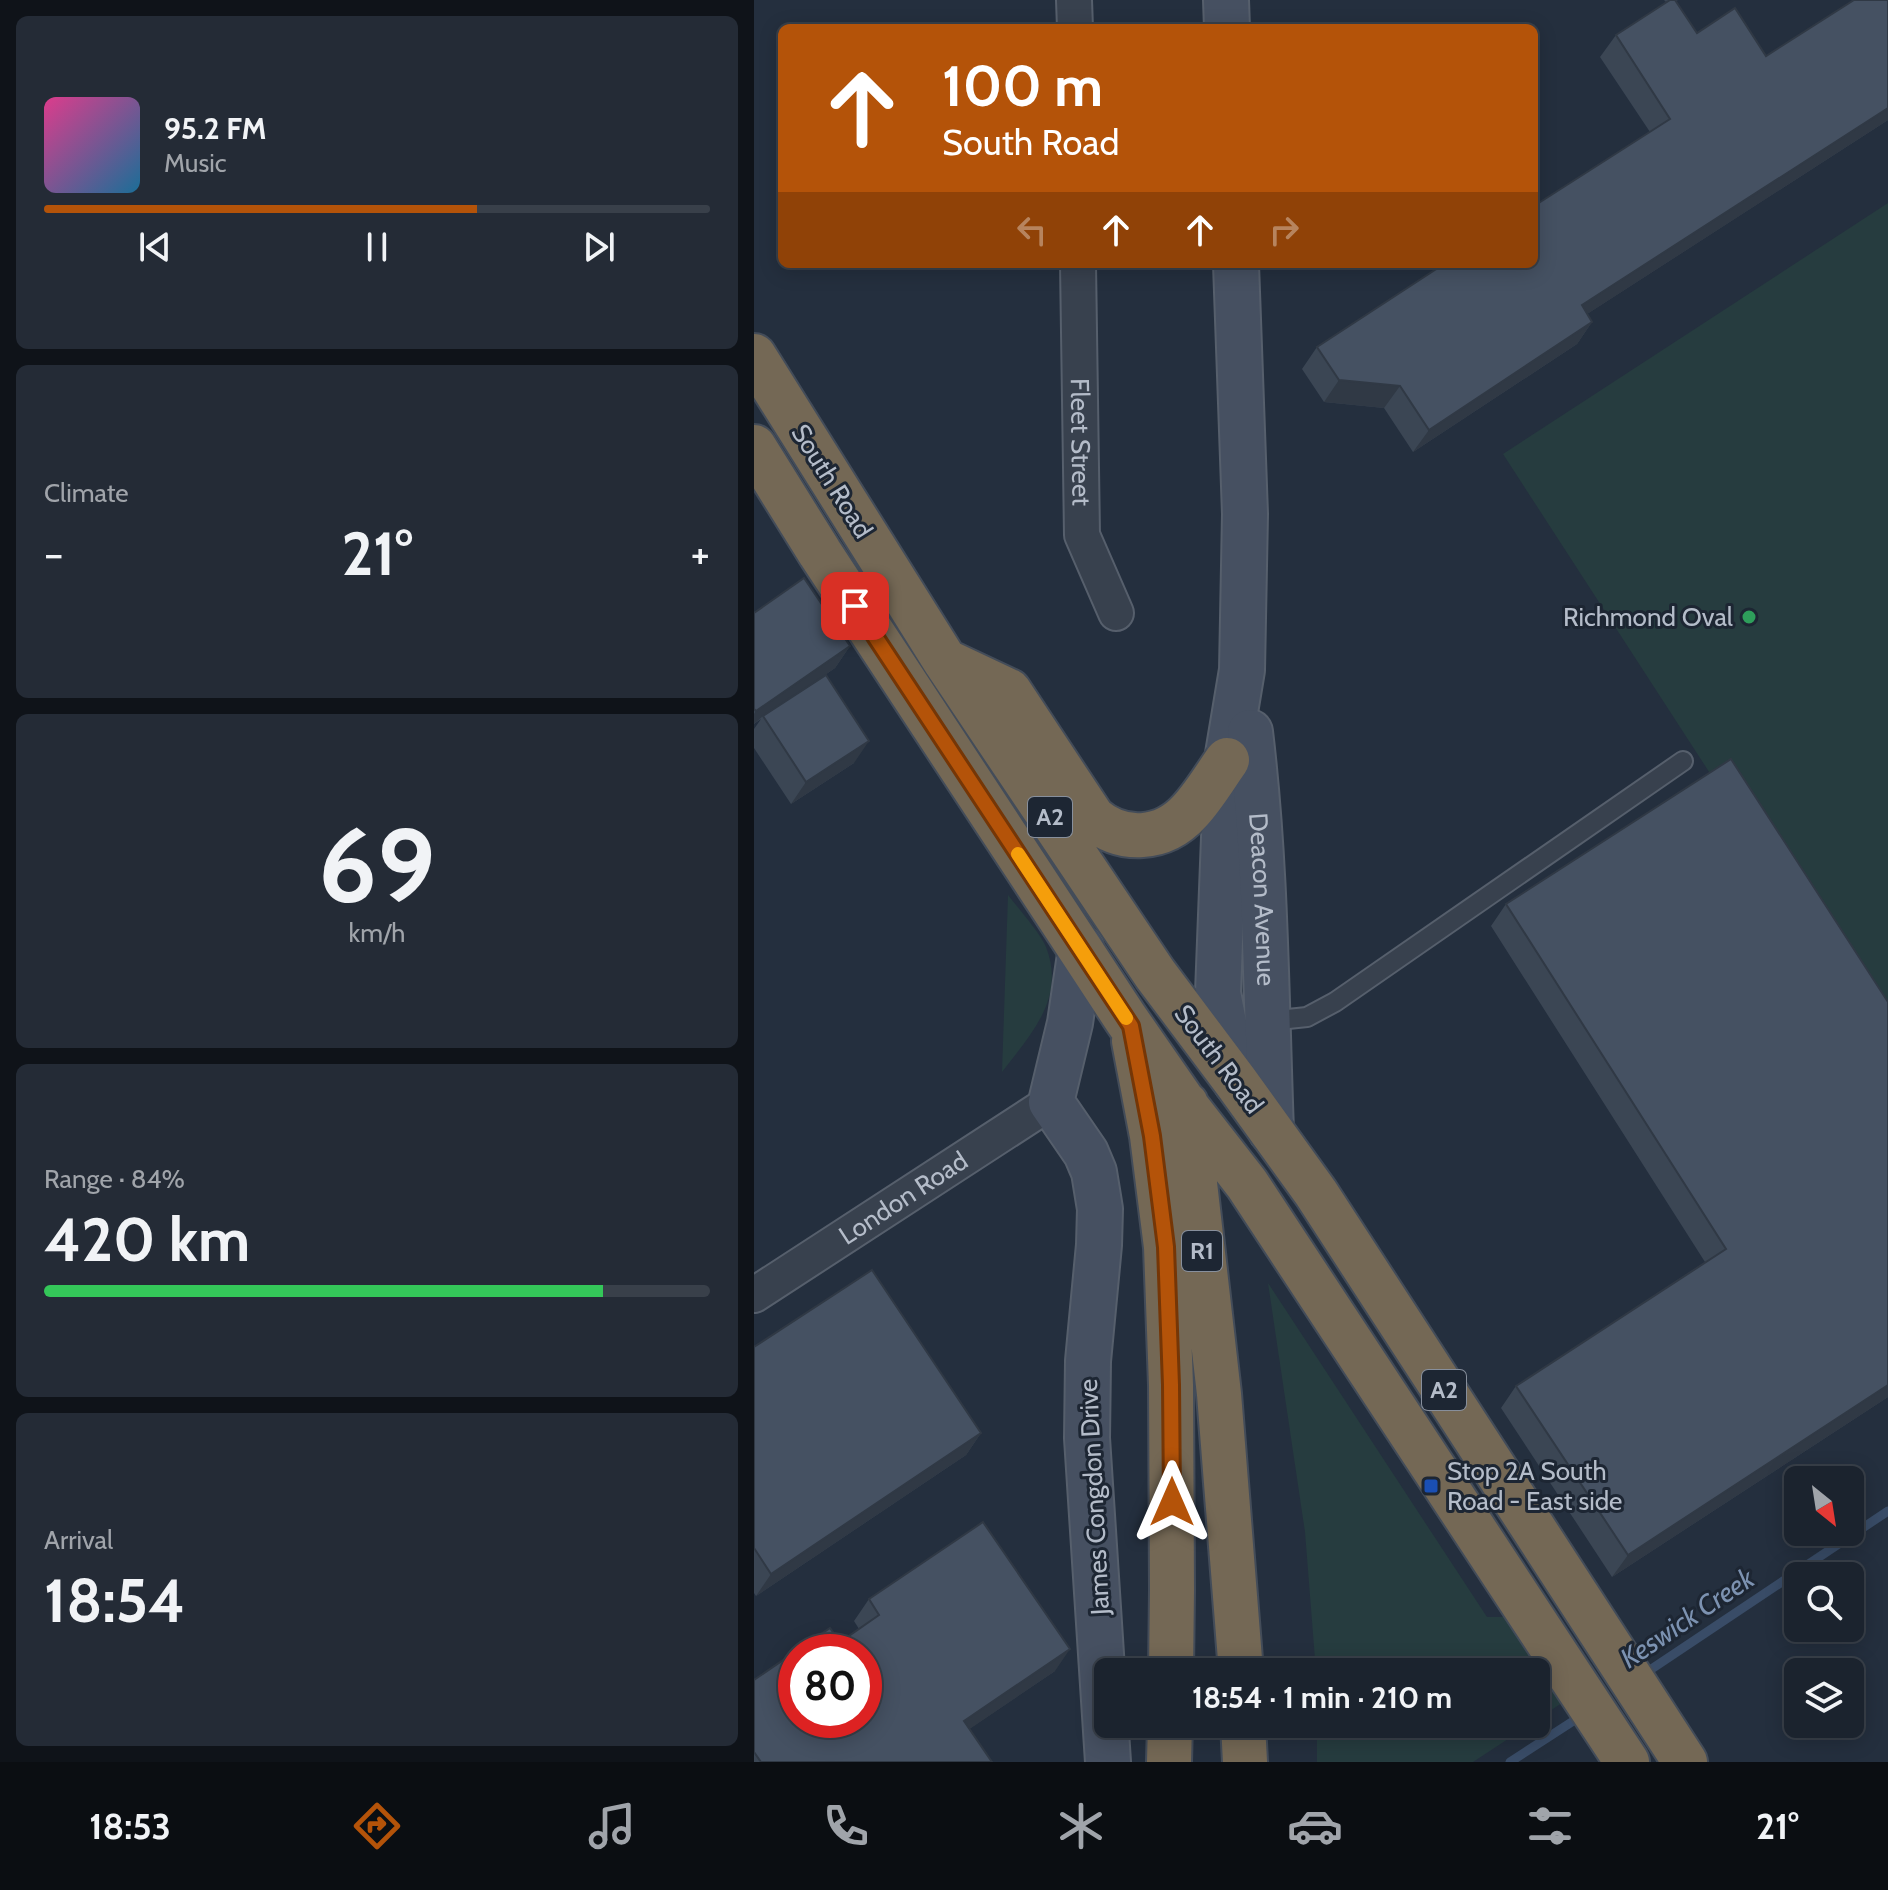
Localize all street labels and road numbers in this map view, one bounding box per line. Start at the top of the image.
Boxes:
street label: Fleet Street [1064,378,1098,506]
street label: South Road [784,418,880,544]
road number: A2 [1028,797,1072,837]
street label: Deacon Avenue [1242,812,1283,987]
street label: South Road [1168,998,1270,1120]
street label: London Road [833,1144,974,1252]
road number: R1 [1182,1231,1222,1271]
road number: A2 [1422,1370,1466,1410]
street label: James Congdon Drive [1072,1378,1116,1617]

